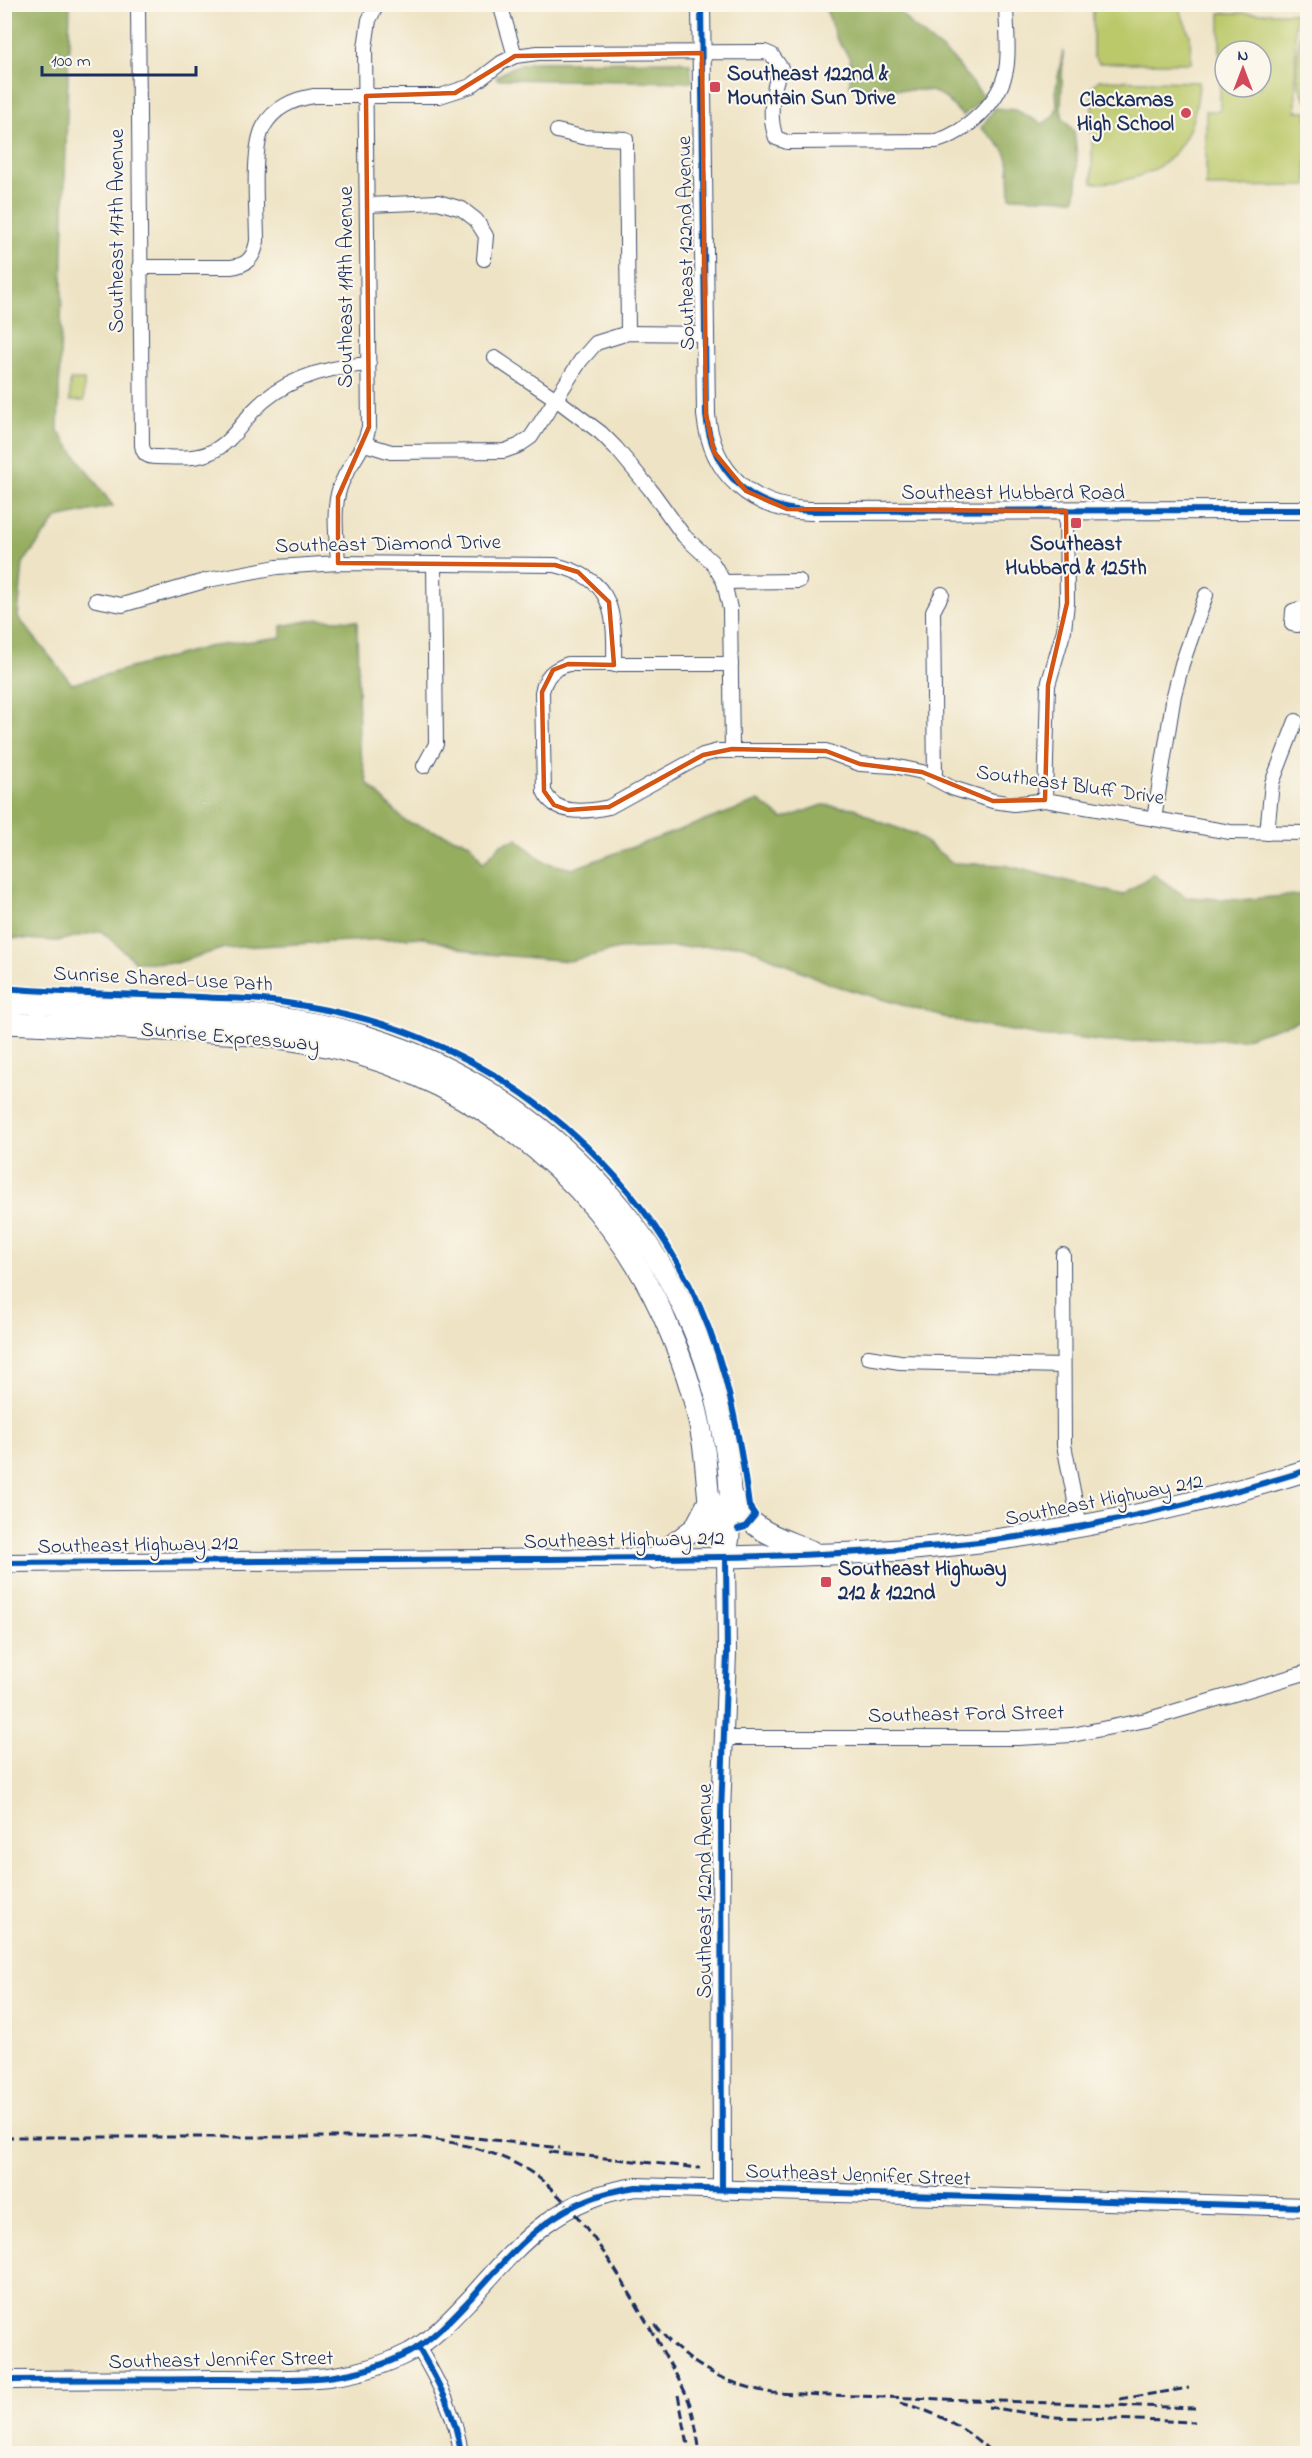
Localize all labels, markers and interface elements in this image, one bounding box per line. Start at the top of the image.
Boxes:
scale bar [42,39,196,77]
north arrow [1213,39,1273,99]
text: N [1238,44,1249,68]
text: 100 m [51,49,91,75]
place label: Southeast 122nd & Mountain Sun Drive [727,60,896,114]
marker: Southeast 122nd & Mountain Sun Drive [708,80,722,94]
place label: Clackamas High School [1077,86,1174,142]
marker: Clackamas High School [1179,106,1193,120]
street label: Southeast 117th Avenue [103,128,133,333]
street label: Southeast 122nd Avenue [670,135,704,351]
street label: Southeast 119th Avenue [332,185,362,388]
street label: Southeast Hubbard Road [901,479,1125,509]
marker: Southeast Hubbard & 125th [1069,516,1083,530]
street label: Southeast Diamond Drive [275,528,502,562]
place label: Southeast Hubbard & 125th [1005,530,1147,584]
street label: Southeast Bluff Drive [974,758,1167,814]
street label: Sunrise Shared-Use Path [53,959,273,1001]
street label: Sunrise Expressway [139,1015,321,1063]
street label: Southeast Highway 212 [1002,1467,1206,1537]
street label: Southeast Highway 212 [523,1524,725,1560]
street label: Southeast Highway 212 [37,1529,239,1565]
place label: Southeast Highway 212 & 122nd [837,1555,1007,1609]
marker: Southeast Highway 212 & 122nd [819,1575,833,1589]
street label: Southeast Ford Street [868,1698,1064,1732]
street label: Southeast 122nd Avenue [691,1783,721,1998]
street label: Southeast Jennifer Street [745,2157,971,2195]
street label: Southeast Jennifer Street [108,2344,334,2378]

